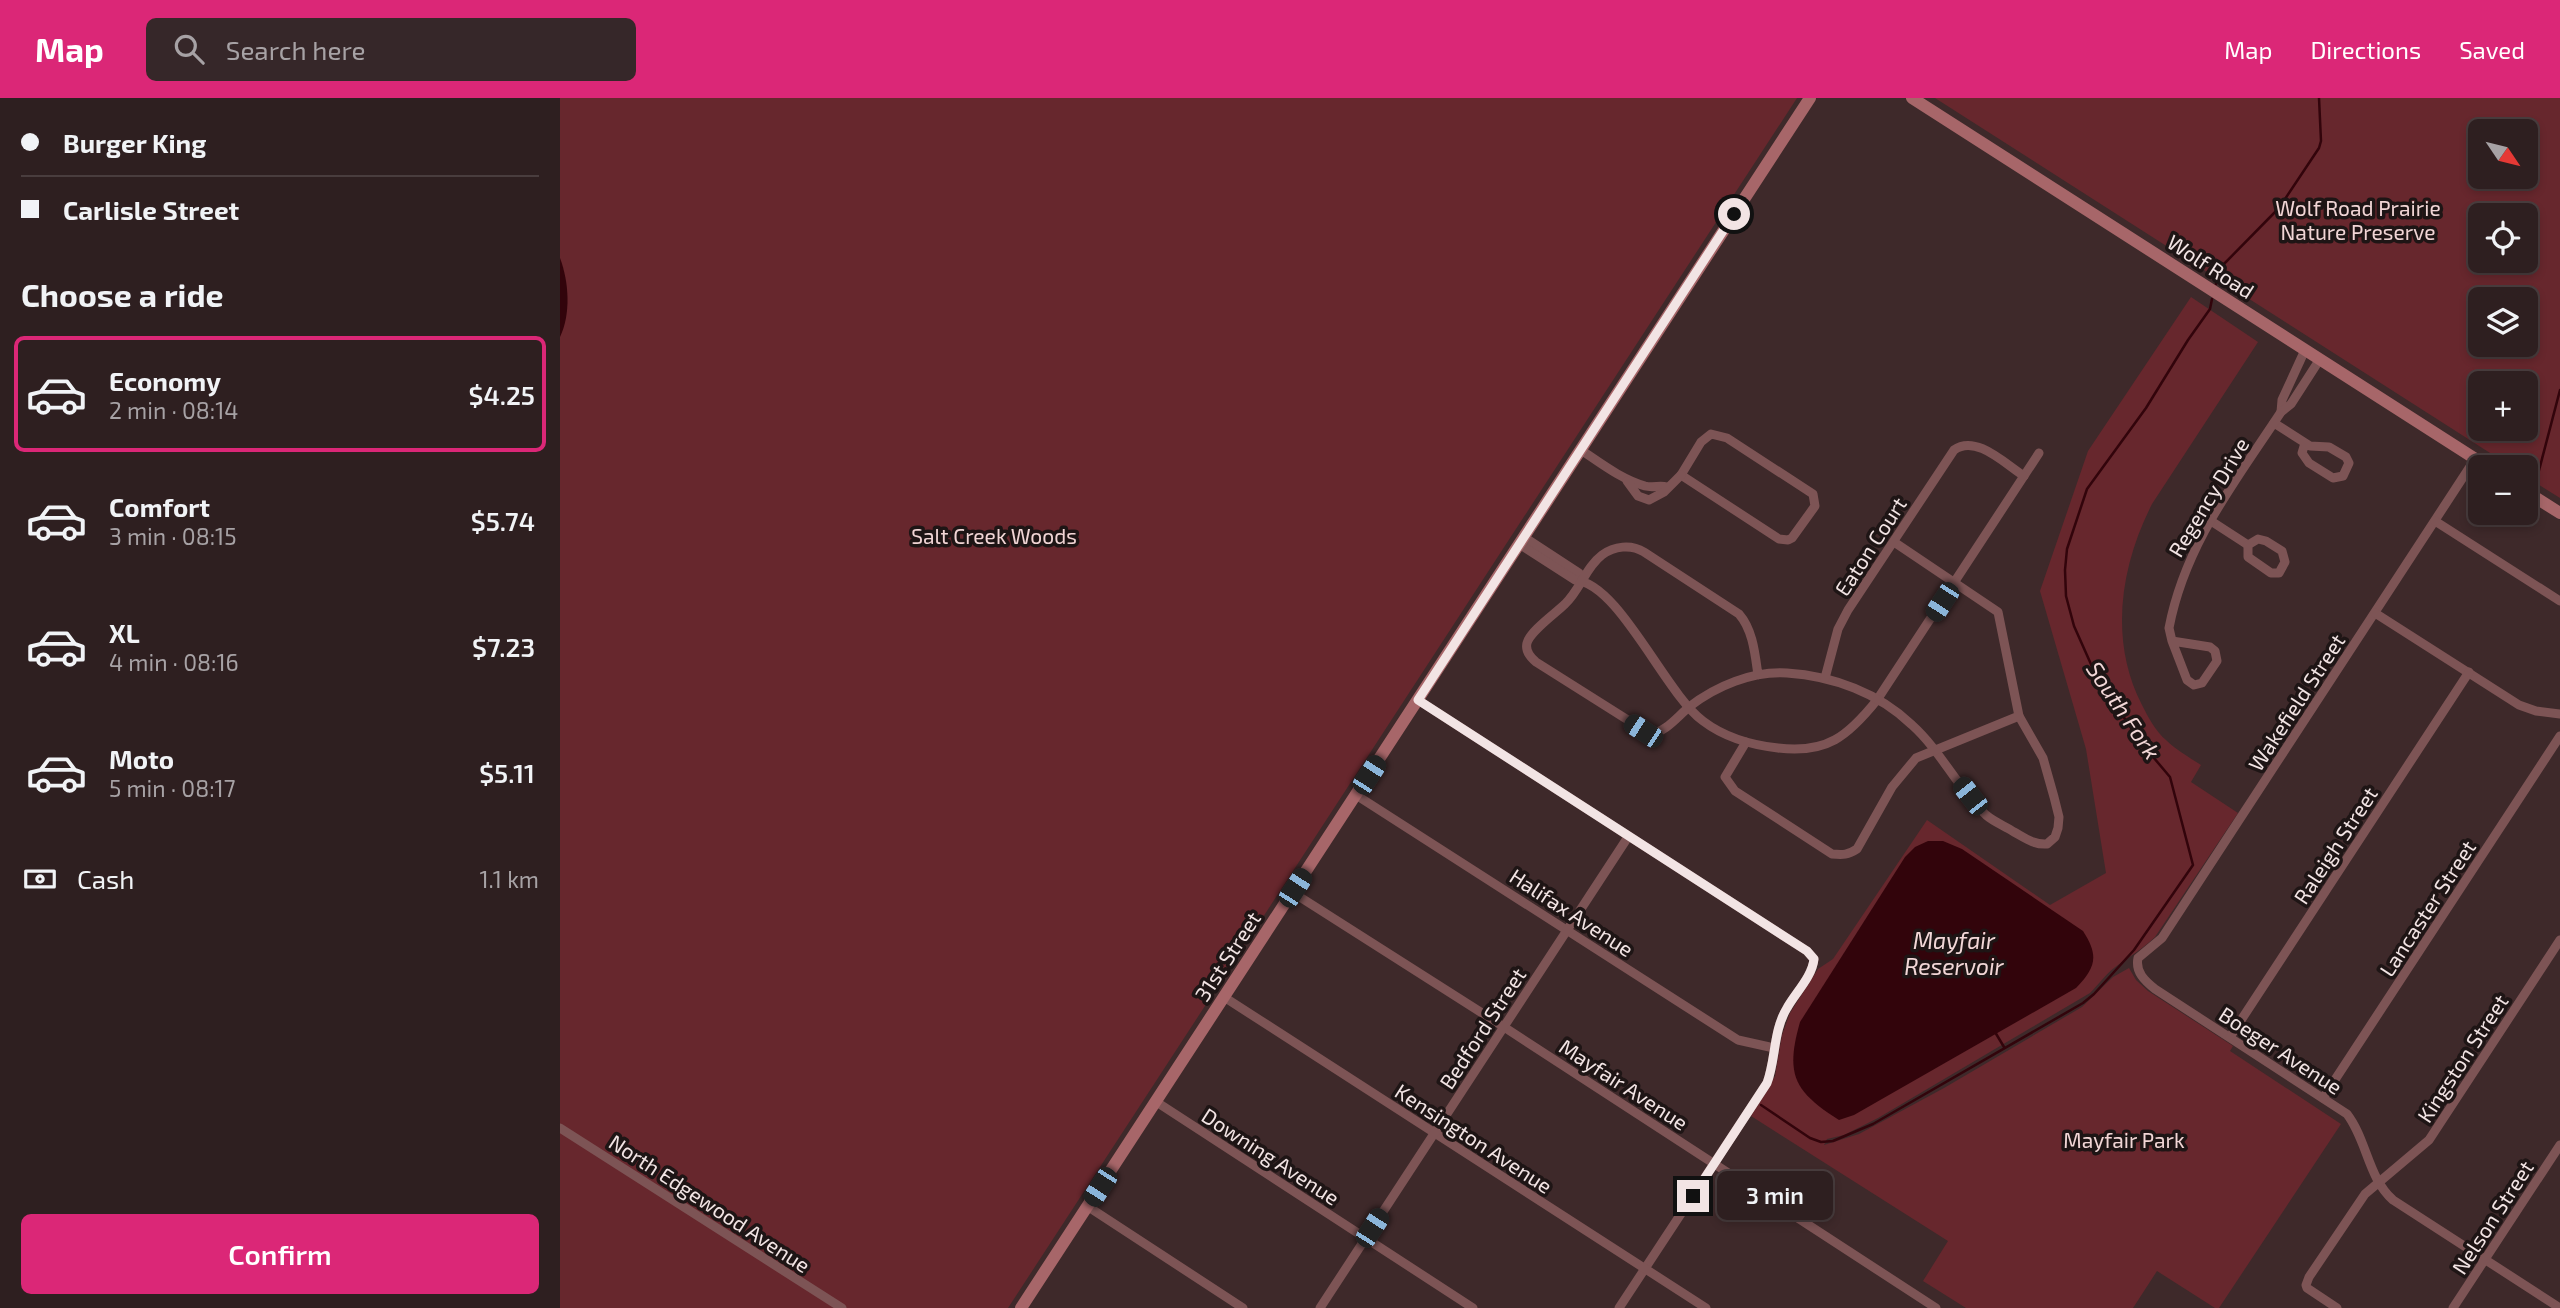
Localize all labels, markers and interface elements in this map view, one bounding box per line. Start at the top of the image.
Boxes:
search box [146,18,636,81]
text: Map [35,29,104,69]
icon: search [170,30,208,68]
text: Search here [226,34,365,65]
text: Map [2224,35,2272,64]
text: Directions [2310,35,2421,64]
text: Saved [2459,35,2525,64]
north arrow [2468,119,2538,189]
map controls [2468,119,2538,525]
text: Burger King [63,127,206,158]
text: Carlisle Street [63,194,239,225]
park label: Wolf Road Prairie Nature Preserve [2275,195,2441,244]
route start [1718,198,1750,230]
button: locate [2468,203,2538,273]
street label: Wolf Road [2163,229,2259,303]
text: Choose a ride [21,275,224,313]
button: layers [2468,287,2538,357]
icon: car [25,363,88,426]
text: Economy [109,365,221,396]
button: + [2468,371,2538,441]
text: $4.25 [469,379,535,410]
text: 2 min · 08:14 [109,396,239,424]
street label: Regency Drive [2163,433,2253,561]
button: − [2468,455,2538,525]
icon: car [25,489,88,552]
text: Comfort [109,491,210,522]
street label: Eaton Court [1829,492,1911,600]
text: $5.74 [471,505,535,536]
text: 3 min · 08:15 [109,522,237,550]
park label: Salt Creek Woods [911,523,1077,548]
car [1922,579,1963,625]
icon: car [25,615,88,678]
text: XL [109,617,140,648]
street label: Wakefield Street [2242,629,2350,775]
text: $7.23 [472,631,535,662]
text: 4 min · 08:16 [109,648,239,676]
water label: South Fork [2081,656,2167,764]
car [1620,711,1667,751]
icon: car [25,741,88,804]
text: Moto [109,743,174,774]
car [1349,752,1390,798]
text: $5.11 [479,757,535,788]
car [1949,773,1992,819]
text: 5 min · 08:17 [109,774,236,802]
street label: Raleigh Street [2288,782,2382,908]
street label: Lancaster Street [2374,835,2480,981]
icon: cash [21,860,59,898]
text: Cash [77,863,134,894]
street label: Halifax Avenue [1506,863,1638,961]
text: 1.1 km [479,865,539,893]
car [1275,865,1316,911]
street label: 31st Street [1189,907,1265,1005]
water label: Mayfair Reservoir [1904,926,2005,980]
street label: Bedford Street [1434,963,1530,1093]
street label: Kingston Street [2411,989,2513,1127]
street label: Boeger Avenue [2215,1001,2347,1099]
street label: Mayfair Avenue [1555,1033,1693,1135]
street label: Kensington Avenue [1391,1078,1557,1198]
street label: Downing Avenue [1198,1102,1344,1210]
park label: Mayfair Park [2063,1127,2185,1152]
street label: North Edgewood Avenue [605,1129,815,1277]
street label: Nelson Street [2446,1156,2538,1278]
car [1080,1164,1121,1210]
callout: 3 min [1718,1172,1833,1220]
route end [1677,1180,1709,1212]
text: 3 min [1746,1181,1804,1209]
car [1352,1205,1393,1251]
button: Confirm [21,1214,539,1294]

